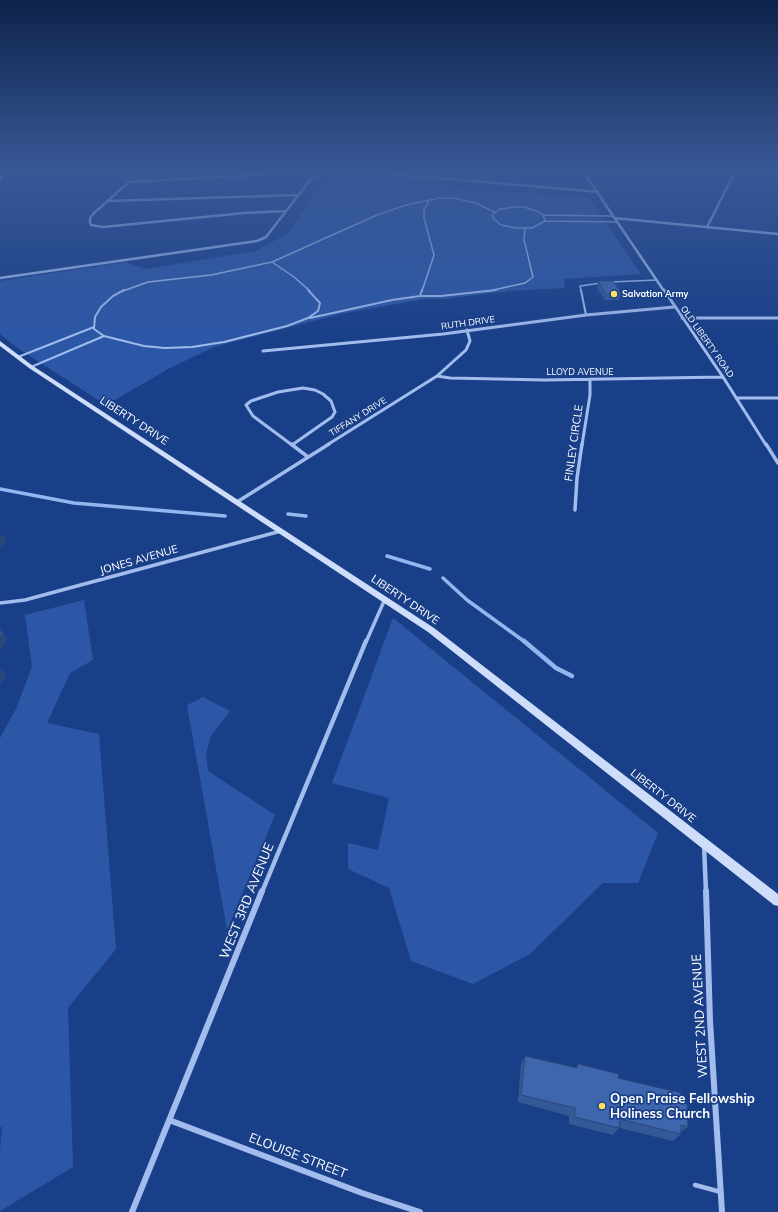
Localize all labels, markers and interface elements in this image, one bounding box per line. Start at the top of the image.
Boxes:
marker: Salvation Army [609,289,619,299]
place label: Salvation Army [622,289,688,299]
street label: OLD LIBERTY ROAD [678,304,736,380]
street label: RUTH DRIVE [440,314,496,332]
street label: LLOYD AVENUE [547,367,613,377]
street label: LIBERTY DRIVE [97,394,171,448]
street label: TIFFANY DRIVE [327,395,389,439]
street label: FINLEY CIRCLE [562,404,586,482]
street label: JONES AVENUE [98,543,180,577]
street label: LIBERTY DRIVE [368,572,442,628]
street label: LIBERTY DRIVE [628,766,698,826]
street label: WEST 3RD AVENUE [217,841,277,961]
street label: WEST 2ND AVENUE [689,954,711,1078]
place label: Open Praise Fellowship Holiness Church [610,1091,755,1122]
marker: Open Praise Fellowship Holiness Church [597,1101,607,1111]
street label: ELOUISE STREET [247,1130,349,1182]

